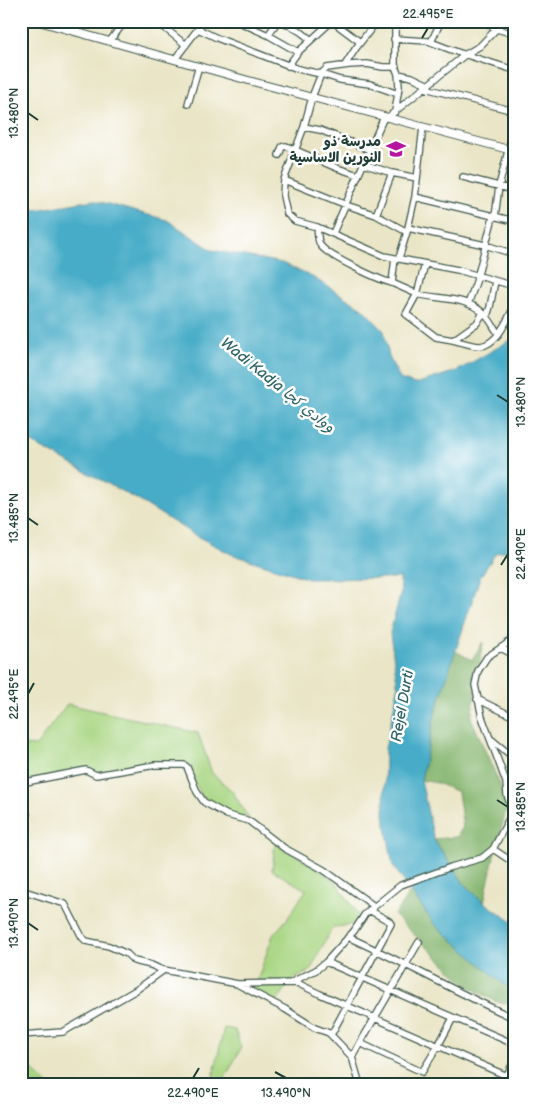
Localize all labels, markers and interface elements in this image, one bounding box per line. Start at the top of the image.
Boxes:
text: 22.495°E [403,7,454,22]
text: 13.480°N [7,88,22,138]
place label: مدرسة ذو النورين الاساسية [289,133,381,167]
school or university icon: مدرسة ذو النورين الاساسية [385,138,407,160]
water label: Wadi Kadja ووادي كجا [216,333,339,438]
text: 13.480°N [514,377,529,427]
text: 13.485°N [7,493,22,543]
text: 22.490°E [514,528,529,580]
text: 22.495°E [7,668,22,719]
water label: Rejel Durti [387,668,418,743]
text: 13.485°N [514,782,529,832]
text: 13.490°N [7,898,22,948]
text: 22.490°E [167,1086,219,1101]
text: 13.490°N [261,1086,311,1101]

